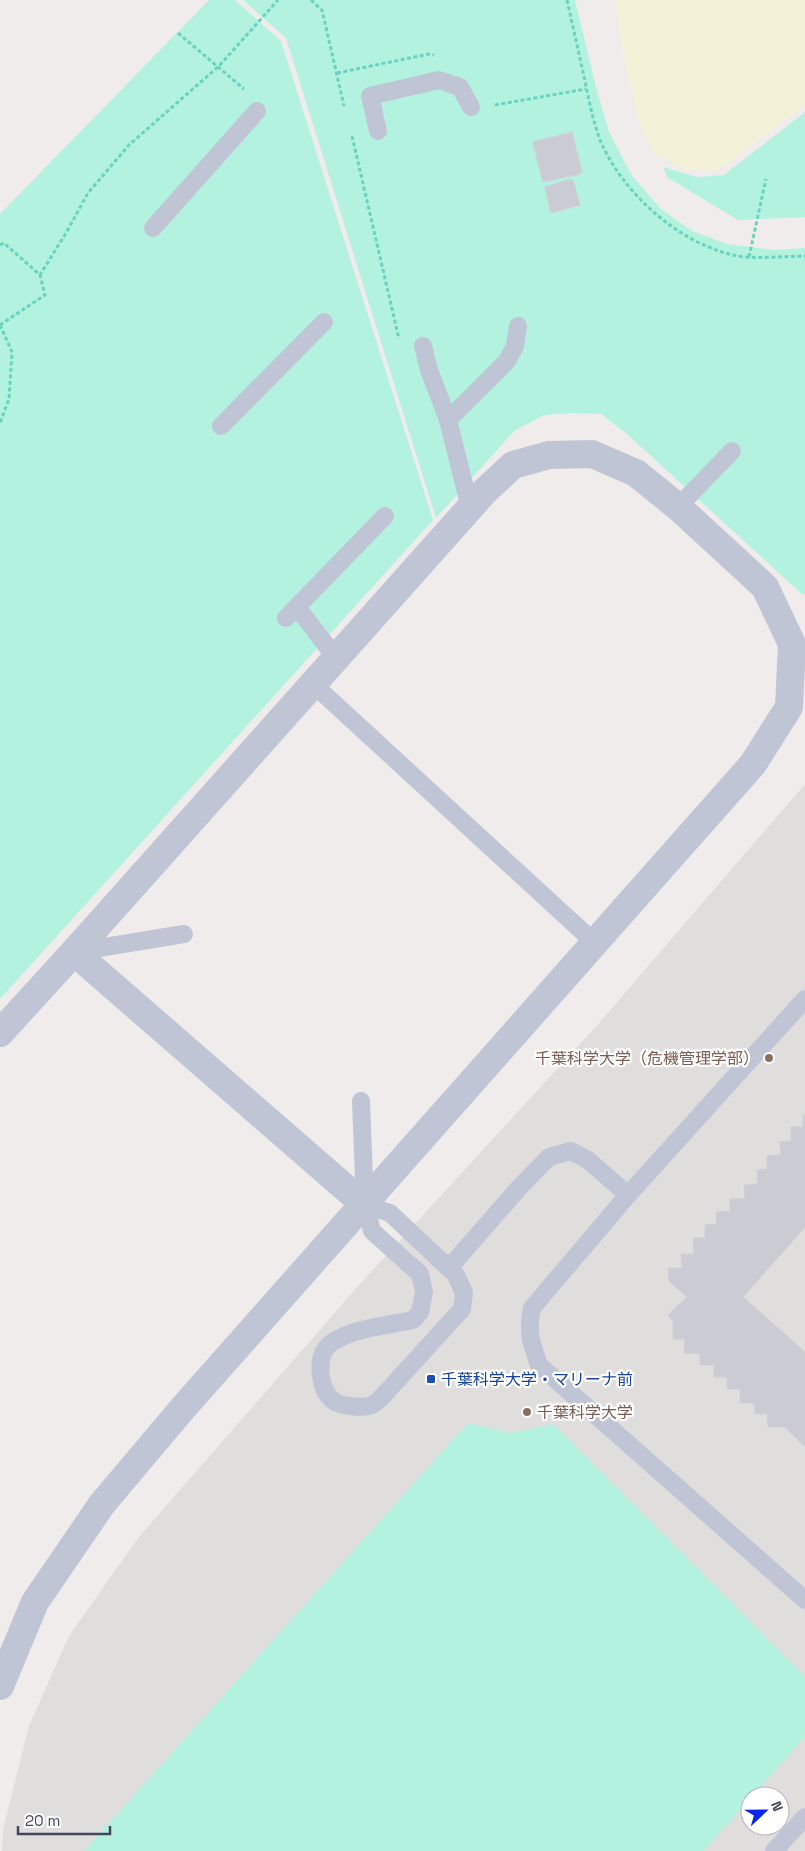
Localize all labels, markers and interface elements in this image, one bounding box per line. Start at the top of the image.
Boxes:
place label: 千葉科学大学（危機管理学部） [535,1048,759,1069]
marker: 千葉科学大学（危機管理学部） [763,1052,775,1064]
place label: 千葉科学大学・マリーナ前 [441,1369,633,1390]
marker: 千葉科学大学・マリーナ前 [425,1373,437,1385]
place label: 千葉科学大学 [537,1402,633,1423]
marker: 千葉科学大学 [521,1406,533,1418]
north arrow [740,1786,790,1836]
text: N [767,1798,787,1814]
scale bar [18,1804,110,1836]
text: 20 m [25,1811,60,1830]

